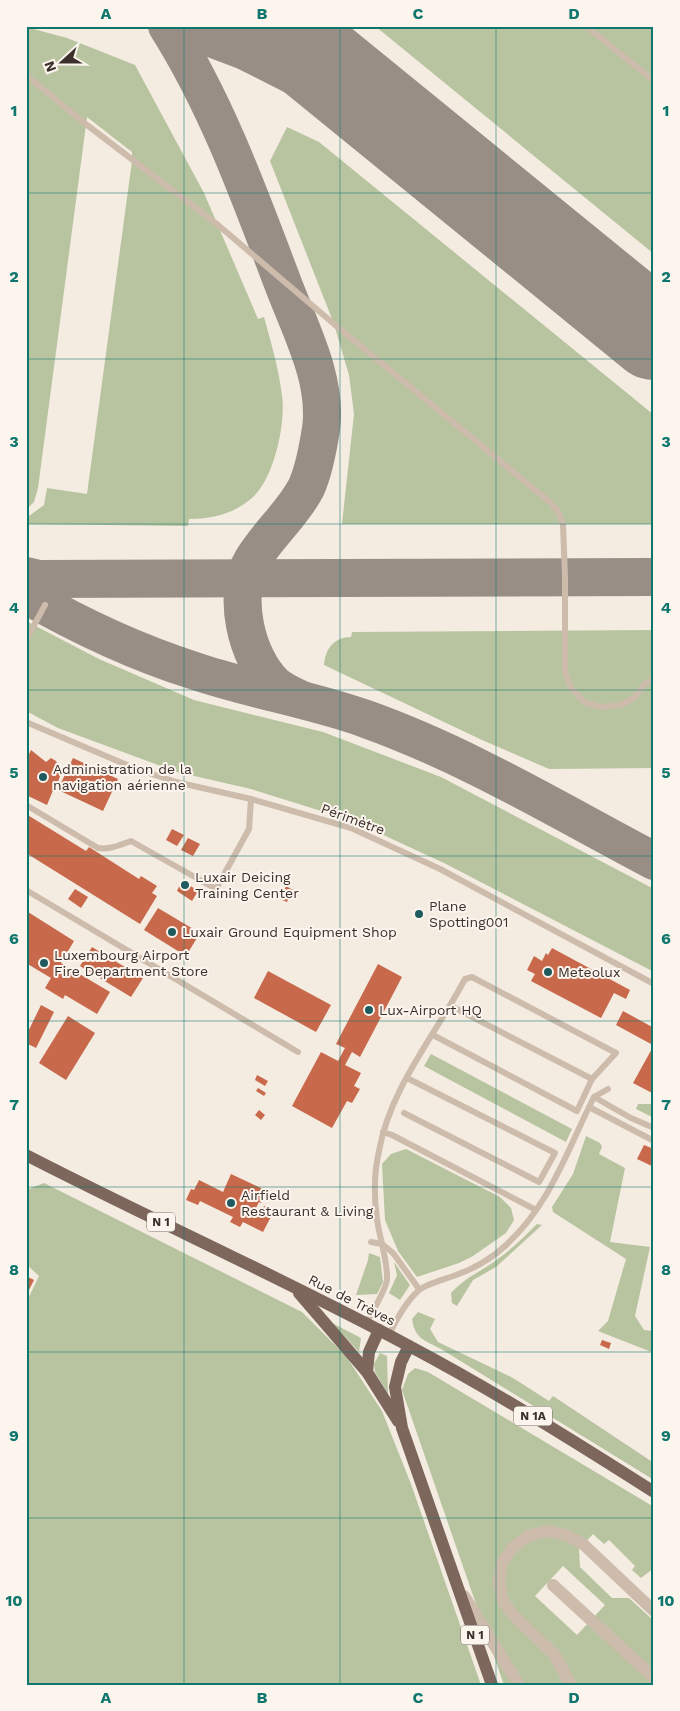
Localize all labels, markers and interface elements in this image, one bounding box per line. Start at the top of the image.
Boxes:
text: A [101,4,112,23]
text: B [257,4,268,23]
text: C [413,4,424,23]
text: D [568,4,580,23]
north arrow [38,38,88,88]
text: N [41,59,59,74]
text: 1 [11,101,17,120]
text: 1 [663,101,669,120]
text: 2 [9,267,19,286]
text: 2 [661,267,671,286]
text: 3 [9,432,19,451]
text: 3 [661,432,671,451]
text: 4 [9,598,19,617]
text: 4 [661,598,671,617]
place label: Administration de la navigation aérienne [53,761,192,793]
text: 5 [9,763,19,782]
text: 5 [661,763,671,782]
marker: Administration de la navigation aérienne [37,771,49,783]
street label: Périmètre [319,800,387,838]
place label: Luxair Deicing Training Center [195,869,299,901]
marker: Luxair Deicing Training Center [179,879,191,891]
place label: Plane Spotting001 [429,898,509,930]
marker: Plane Spotting001 [413,908,425,920]
place label: Luxair Ground Equipment Shop [182,924,397,940]
marker: Luxair Ground Equipment Shop [166,926,178,938]
text: 6 [9,929,19,948]
text: 6 [661,929,671,948]
place label: Luxembourg Airport Fire Department Store [54,947,208,979]
marker: Luxembourg Airport Fire Department Store [38,957,50,969]
place label: Meteolux [558,964,620,980]
marker: Meteolux [542,966,554,978]
place label: Lux-Airport HQ [379,1002,482,1018]
marker: Lux-Airport HQ [363,1004,375,1016]
text: 7 [9,1095,19,1114]
text: 7 [661,1095,671,1114]
place label: Airfield Restaurant & Living [241,1187,374,1219]
marker: Airfield Restaurant & Living [225,1197,237,1209]
road number: N 1 [147,1212,175,1232]
text: 8 [9,1260,19,1279]
text: 8 [661,1260,671,1279]
street label: Rue de Trèves [306,1271,398,1329]
road number: N 1A [514,1406,552,1425]
text: 9 [9,1426,19,1445]
text: 9 [661,1426,671,1445]
text: 10 [5,1591,23,1610]
text: 10 [657,1591,675,1610]
road number: N 1 [461,1626,489,1644]
text: A [101,1688,112,1707]
text: B [257,1688,268,1707]
text: C [413,1688,424,1707]
text: D [568,1688,580,1707]

